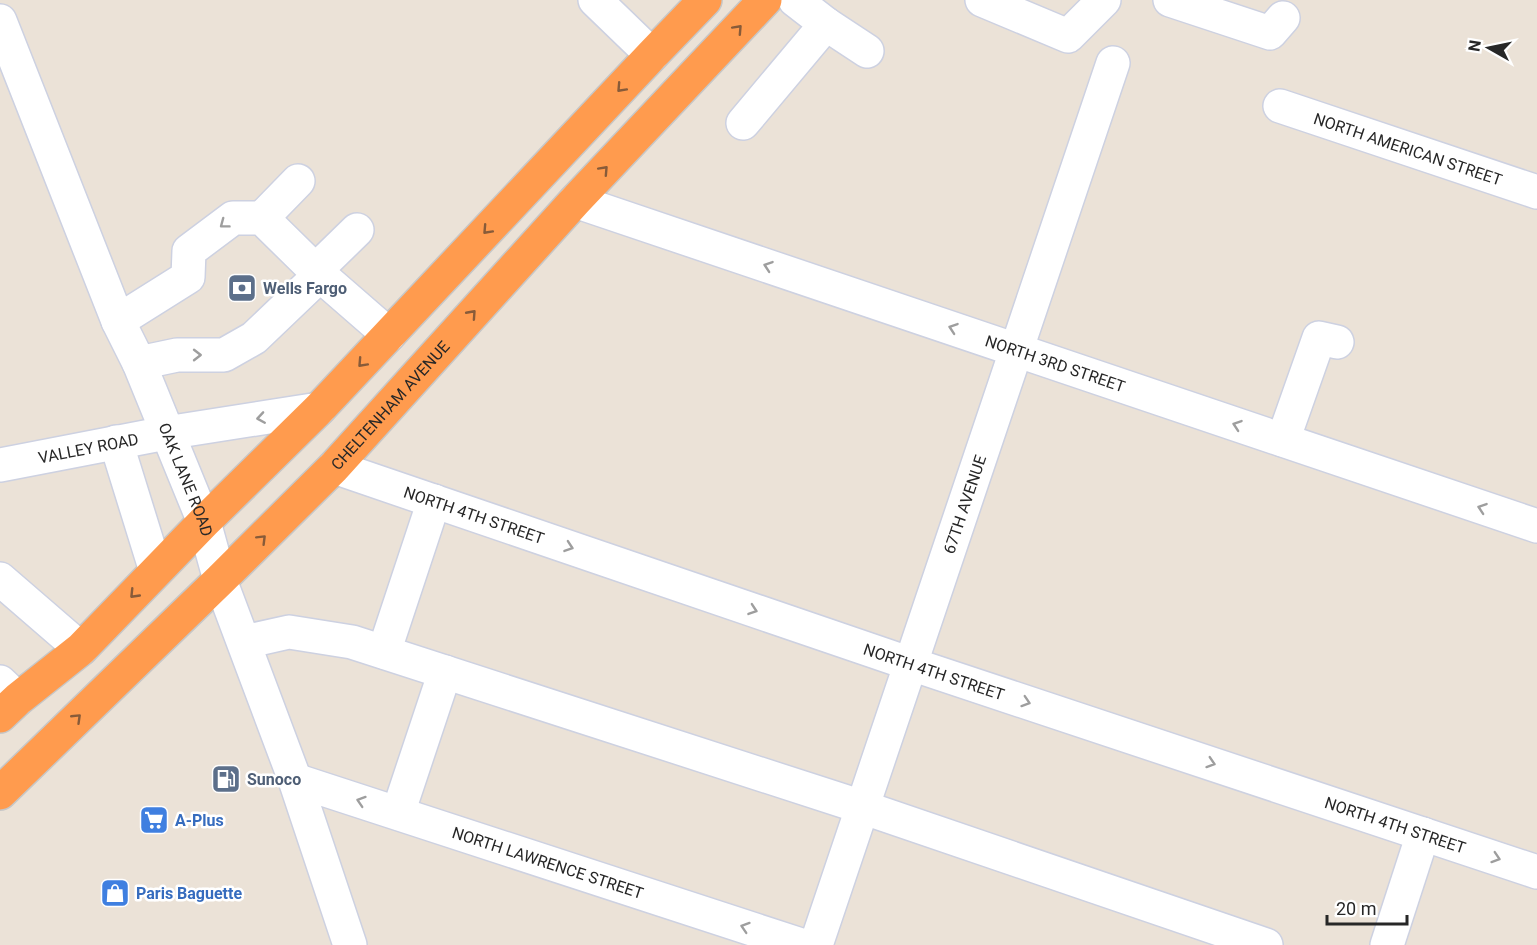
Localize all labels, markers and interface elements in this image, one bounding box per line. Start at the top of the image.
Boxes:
north arrow [1459,18,1519,78]
one-way arrow [731,25,742,35]
text: N [1464,39,1485,53]
one-way arrow [617,81,628,91]
street label: NORTH AMERICAN STREET [1311,109,1505,189]
one-way arrow [596,167,607,178]
one-way arrow [220,217,231,228]
one-way arrow [483,223,494,234]
one-way arrow [763,261,774,273]
bank icon: Wells Fargo [226,272,258,304]
place label: Wells Fargo [263,279,347,298]
one-way arrow [465,310,476,321]
one-way arrow [948,323,959,336]
street label: NORTH 3RD STREET [983,331,1128,396]
street label: CHELTENHAM AVENUE [327,337,453,474]
one-way arrow [193,349,202,361]
one-way arrow [358,357,369,367]
one-way arrow [257,411,266,423]
one-way arrow [1232,419,1243,432]
street label: OAK LANE ROAD [155,420,217,538]
street label: VALLEY ROAD [37,429,140,467]
street label: 67TH AVENUE [939,453,990,556]
street label: NORTH 4TH STREET [401,482,547,548]
one-way arrow [1477,502,1488,515]
one-way arrow [254,535,265,546]
one-way arrow [563,539,573,552]
one-way arrow [130,587,141,598]
one-way arrow [747,602,758,615]
street label: NORTH 4TH STREET [861,639,1007,704]
one-way arrow [1020,695,1031,707]
one-way arrow [70,714,81,725]
one-way arrow [1205,756,1216,769]
fuel station icon: Sunoco [210,763,242,795]
place label: Sunoco [247,770,301,789]
street label: NORTH 4TH STREET [1322,793,1469,857]
one-way arrow [356,796,366,808]
supermarket icon: A-Plus [138,804,170,836]
place label: A-Plus [175,811,224,830]
street label: NORTH LAWRENCE STREET [450,822,646,903]
one-way arrow [1490,851,1501,863]
shop icon: Paris Baguette [99,877,131,909]
place label: Paris Baguette [136,884,242,903]
scale bar [1327,888,1406,926]
text: 20 m [1336,898,1376,919]
one-way arrow [740,922,751,934]

